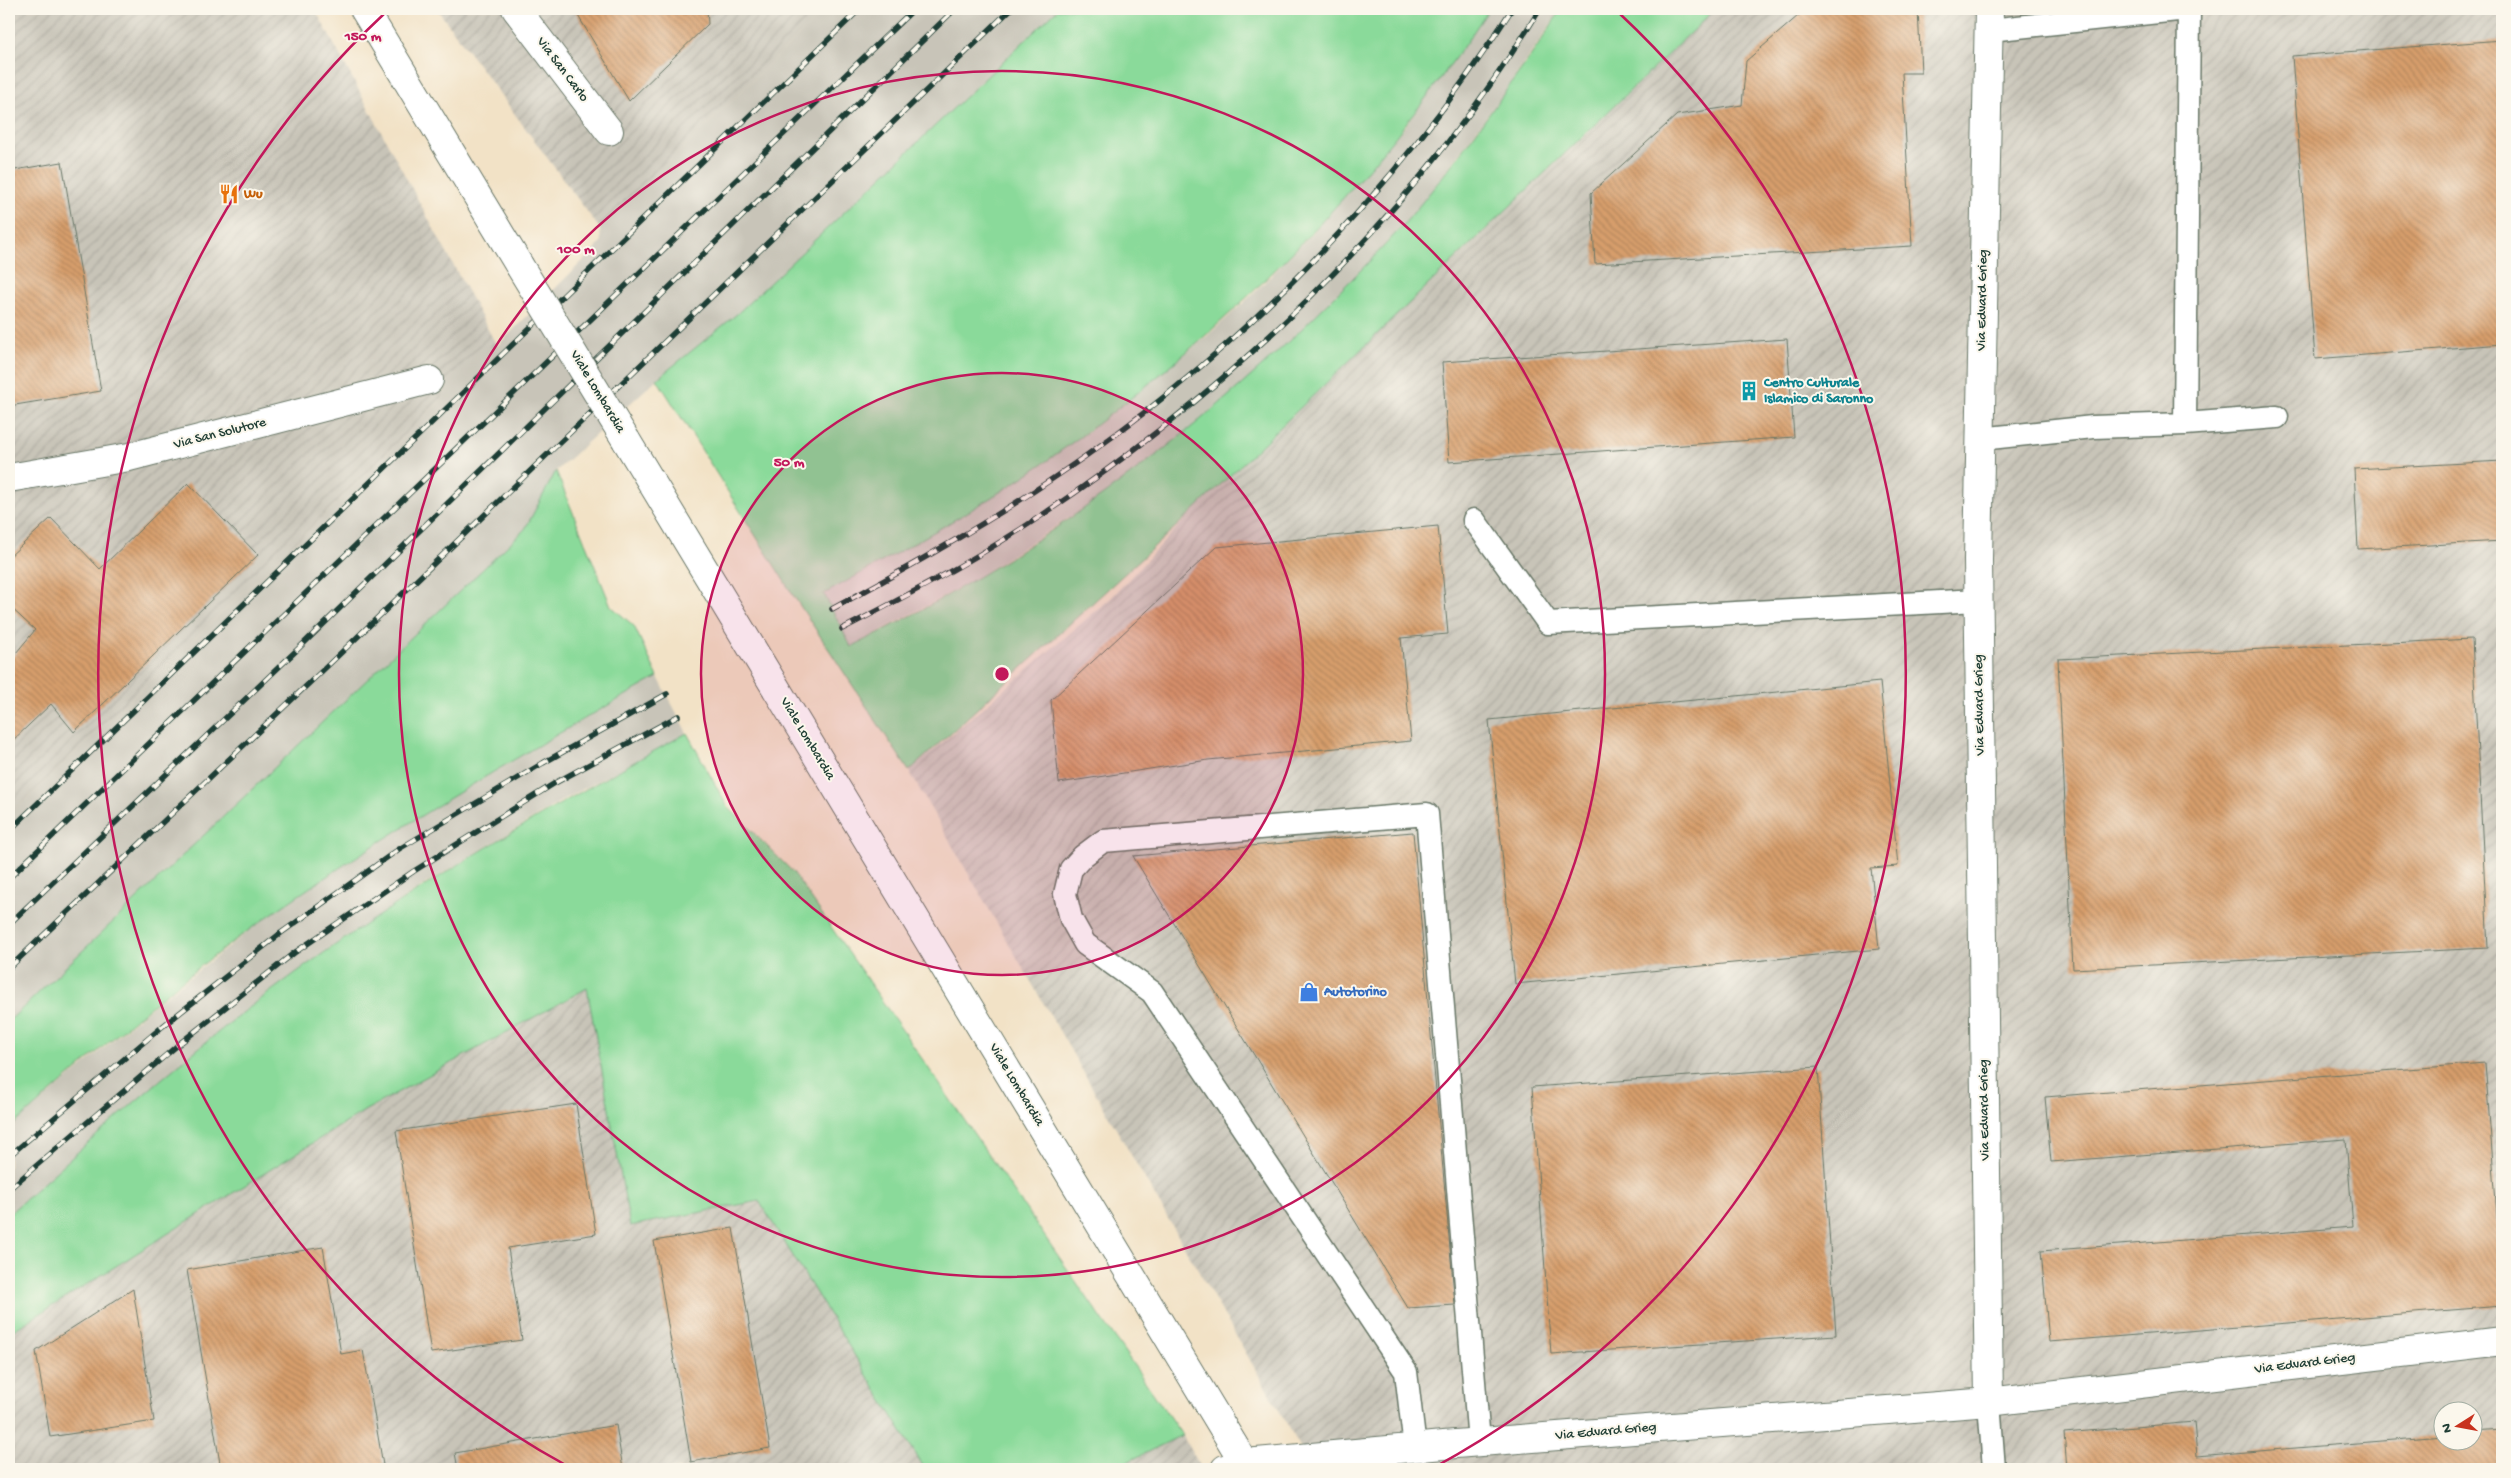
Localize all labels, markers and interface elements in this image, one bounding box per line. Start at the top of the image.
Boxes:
text: 150 m [344,28,382,46]
street label: Via San Carlo [531,33,592,106]
restaurant icon: Wu [218,183,240,205]
place label: Wu [243,186,263,203]
text: 100 m [556,241,595,259]
street label: Via Edvard Grieg [1974,249,1992,352]
street label: Viale Lombardia [565,347,629,438]
place label: Centro Culturale Islamico di Saronno [1763,375,1874,408]
building icon: Centro Culturale Islamico di Saronno [1738,380,1760,402]
street label: Via San Solutore [171,414,269,454]
text: 50 m [774,454,805,472]
street label: Via Edvard Grieg [1971,654,1989,757]
centre of rings [993,665,1011,683]
street label: Viale Lombardia [775,694,839,785]
shop icon: Autotorino [1298,981,1320,1003]
place label: Autotorino [1323,984,1387,1001]
street label: Viale Lombardia [984,1040,1048,1131]
street label: Via Edvard Grieg [1976,1059,1994,1162]
street label: Via Edvard Grieg [2253,1349,2356,1379]
north arrow [2434,1400,2484,1450]
street label: Via Edvard Grieg [1554,1419,1657,1445]
text: N [2438,1422,2457,1434]

